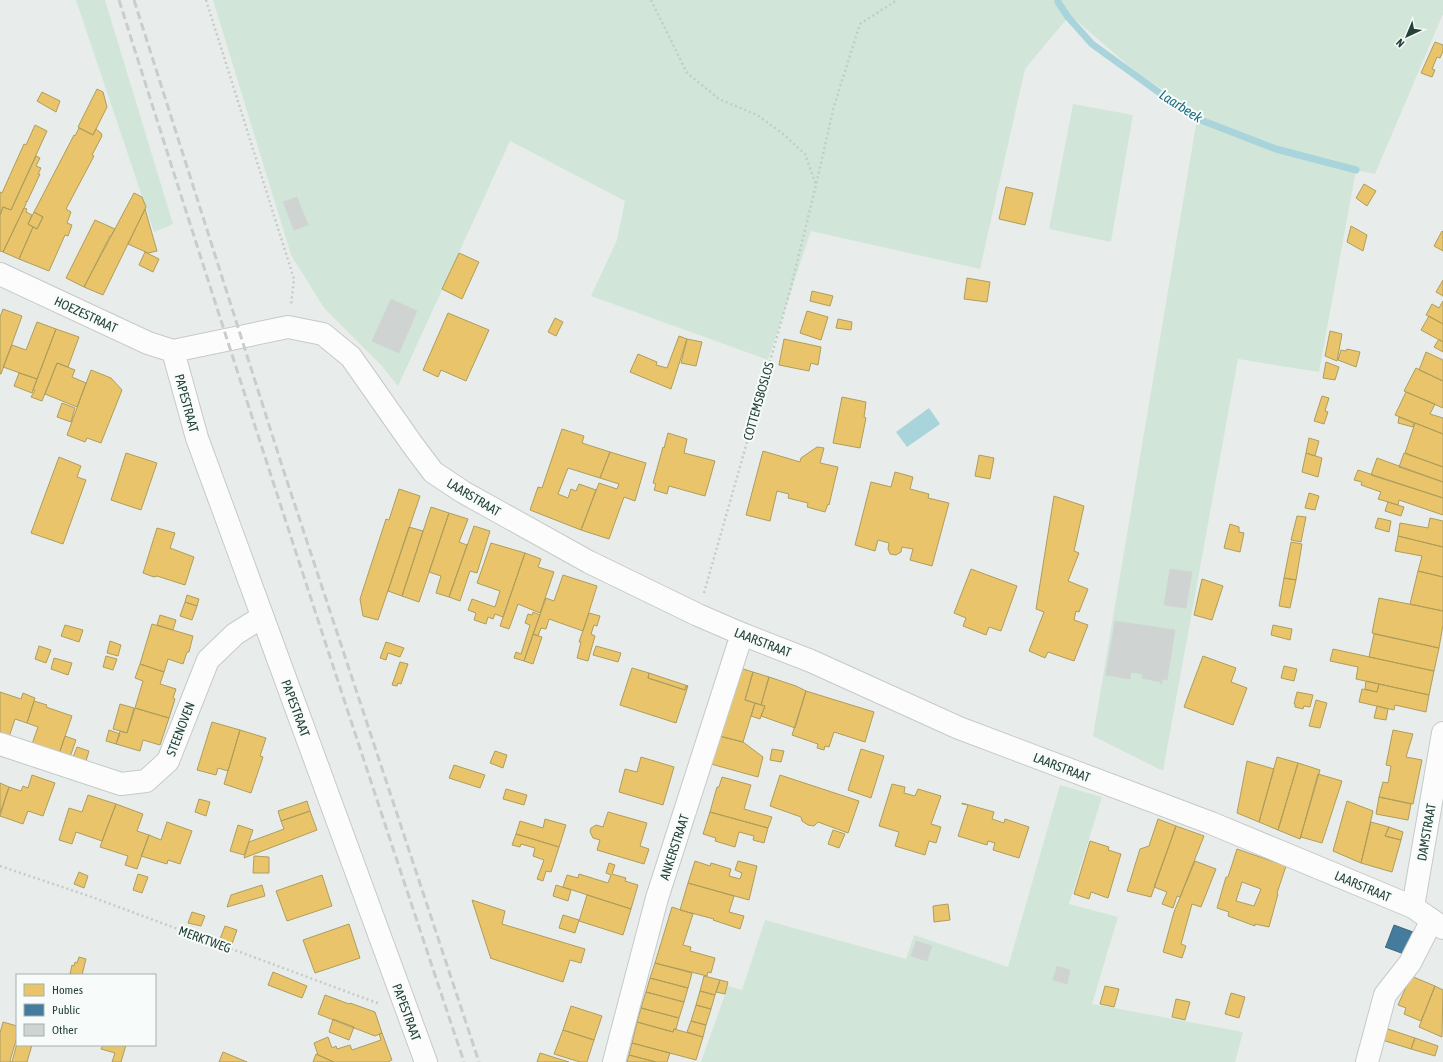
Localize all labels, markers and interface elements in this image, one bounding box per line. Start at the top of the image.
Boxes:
north arrow [1387,16,1427,56]
text: N [1394,37,1407,50]
water label: Laarbeek [1157,86,1206,126]
street label: HOEZESTRAAT [52,293,120,336]
street label: COTTEMSBOSLOS [740,360,777,442]
street label: PAPESTRAAT [172,372,202,434]
street label: LAARSTRAAT [444,476,504,519]
street label: LAARSTRAAT [732,625,794,660]
street label: PAPESTRAAT [278,678,313,739]
street label: STEENOVEN [163,700,198,758]
street label: LAARSTRAAT [1031,750,1093,785]
street label: DAMSTRAAT [1414,802,1439,862]
street label: ANKERSTRAAT [657,812,692,882]
street label: LAARSTRAAT [1332,868,1394,905]
street label: MERKTWEG [177,923,233,956]
legend [16,974,156,1046]
street label: PAPESTRAAT [389,982,424,1043]
text: Homes [52,983,83,997]
text: Public [52,1003,80,1017]
text: Other [52,1023,78,1037]

